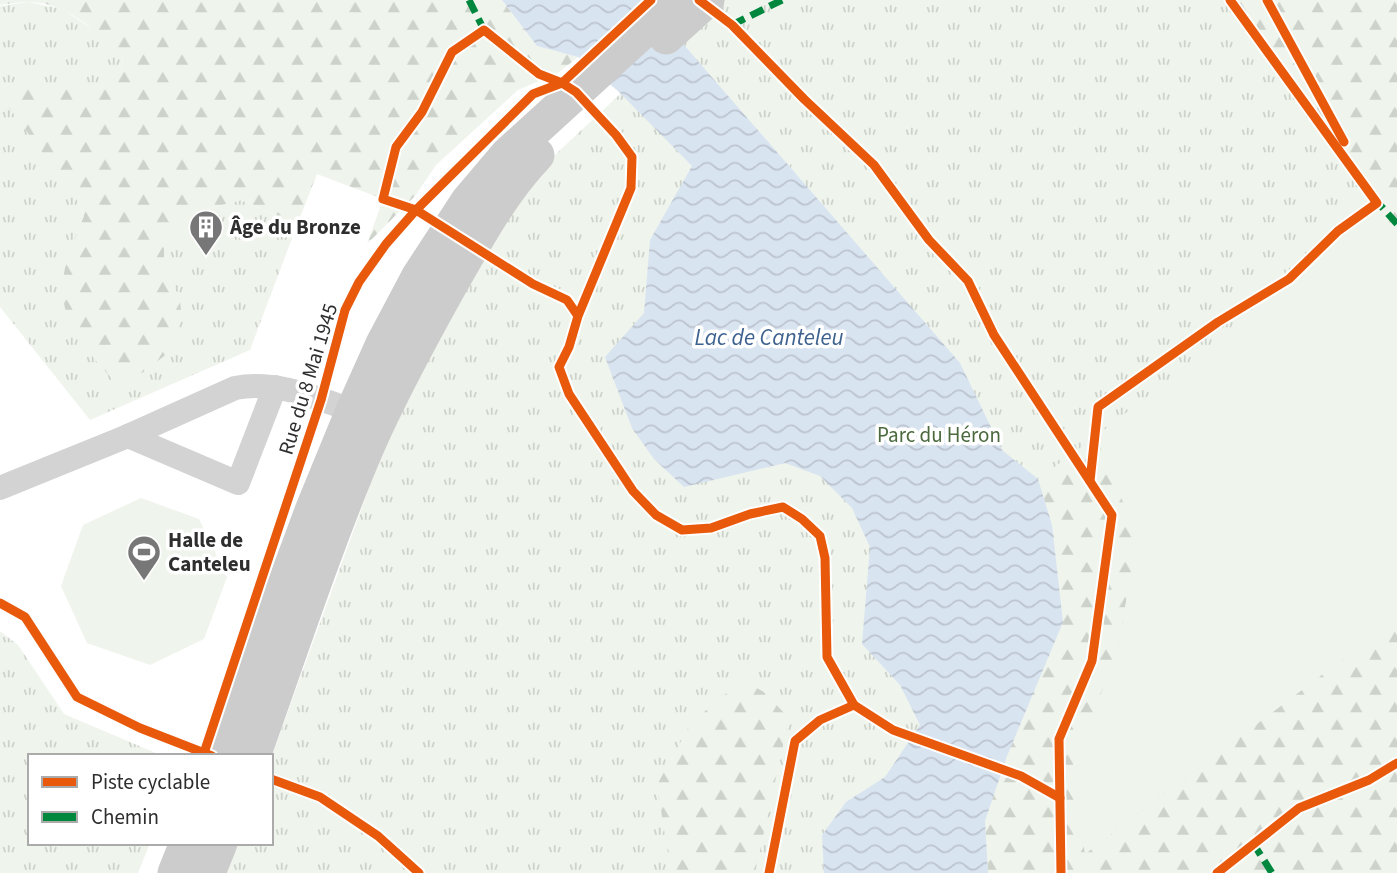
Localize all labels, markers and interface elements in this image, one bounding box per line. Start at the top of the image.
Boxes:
building icon: Âge du Bronze [187,208,225,257]
place label: Âge du Bronze [229,212,361,242]
street label: Rue du 8 Mai 1945 [271,300,345,458]
water label: Lac de Canteleu [694,321,844,354]
park label: Parc du Héron [877,420,1001,450]
place label: Halle de Canteleu [168,525,251,579]
sports icon: Halle de Canteleu [125,533,163,582]
legend [28,754,273,845]
text: Piste cyclable [91,767,210,797]
text: Chemin [91,802,159,832]

